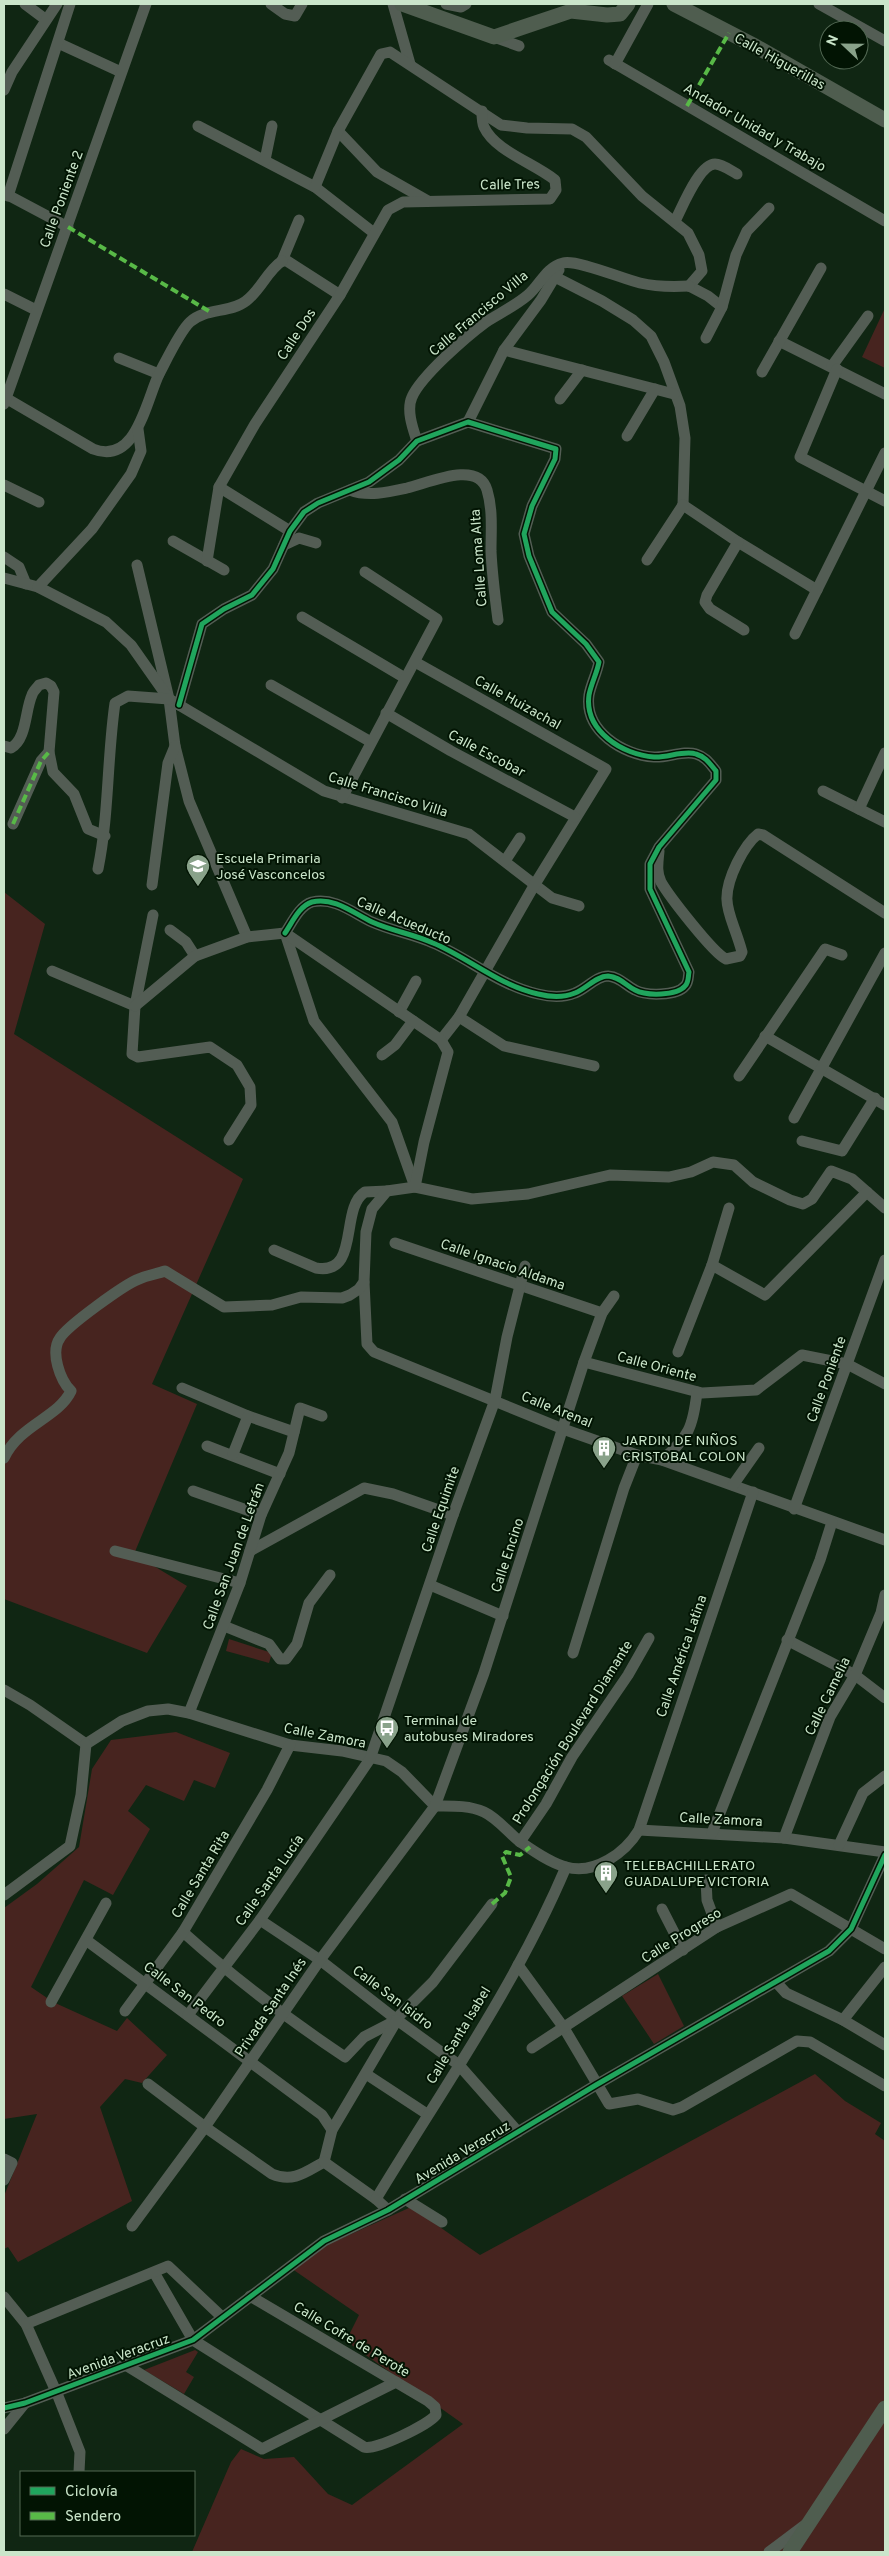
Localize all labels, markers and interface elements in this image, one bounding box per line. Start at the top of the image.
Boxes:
north arrow [819,20,869,70]
street label: Calle Higuerillas [731,30,828,94]
text: N [824,33,843,49]
street label: Andador Unidad y Trabajo [680,80,829,176]
street label: Calle Poniente 2 [37,148,88,251]
street label: Calle Tres [480,176,540,195]
street label: Calle Francisco Villa [426,268,532,361]
street label: Calle Dos [274,306,320,364]
street label: Calle Loma Alta [468,508,491,607]
street label: Calle Huizachal [471,672,564,734]
street label: Calle Escobar [445,727,528,782]
street label: Calle Francisco Villa [326,769,449,822]
place label: Escuela Primaria José Vasconcelos [216,851,325,884]
school or university icon: Escuela Primaria José Vasconcelos [185,853,211,887]
street label: Calle Acueducto [353,894,454,949]
street label: Calle Ignacio Aldama [438,1236,567,1295]
street label: Calle Poniente [804,1334,851,1425]
street label: Calle Oriente [615,1349,698,1386]
street label: Calle Arenal [518,1388,595,1432]
place label: JARDIN DE NIÑOS CRISTOBAL COLON [622,1433,746,1466]
building icon: JARDIN DE NIÑOS CRISTOBAL COLON [591,1435,617,1469]
street label: Calle Equimite [419,1464,464,1555]
street label: Calle San Juan de Letrán [200,1481,269,1632]
street label: Calle Encino [488,1516,529,1595]
street label: Calle América Latina [653,1593,711,1720]
street label: Prolongación Boulevard Diamante [510,1638,637,1828]
street label: Calle Camelia [802,1655,855,1739]
place label: Terminal de autobuses Miradores [404,1713,534,1746]
bus stop icon: Terminal de autobuses Miradores [374,1715,400,1749]
street label: Calle Zamora [282,1720,367,1753]
street label: Calle Zamora [679,1810,763,1831]
street label: Calle Santa Rita [168,1828,234,1922]
street label: Calle Santa Lucía [232,1832,308,1930]
place label: TELEBACHILLERATO GUADALUPE VICTORIA [624,1858,770,1891]
building icon: TELEBACHILLERATO GUADALUPE VICTORIA [593,1860,619,1894]
street label: Calle Progreso [639,1905,725,1968]
street label: Privada Santa Inés [232,1955,311,2061]
street label: Calle San Pedro [139,1959,229,2032]
street label: Calle San Isidro [349,1962,436,2034]
street label: Calle Santa Isabel [423,1984,495,2088]
street label: Avenida Veracruz [412,2118,514,2189]
street label: Calle Cofre de Perote [290,2299,412,2382]
street label: Avenida Veracruz [65,2331,172,2384]
legend [20,2471,195,2536]
text: Ciclovía [65,2483,118,2502]
text: Sendero [65,2508,121,2527]

